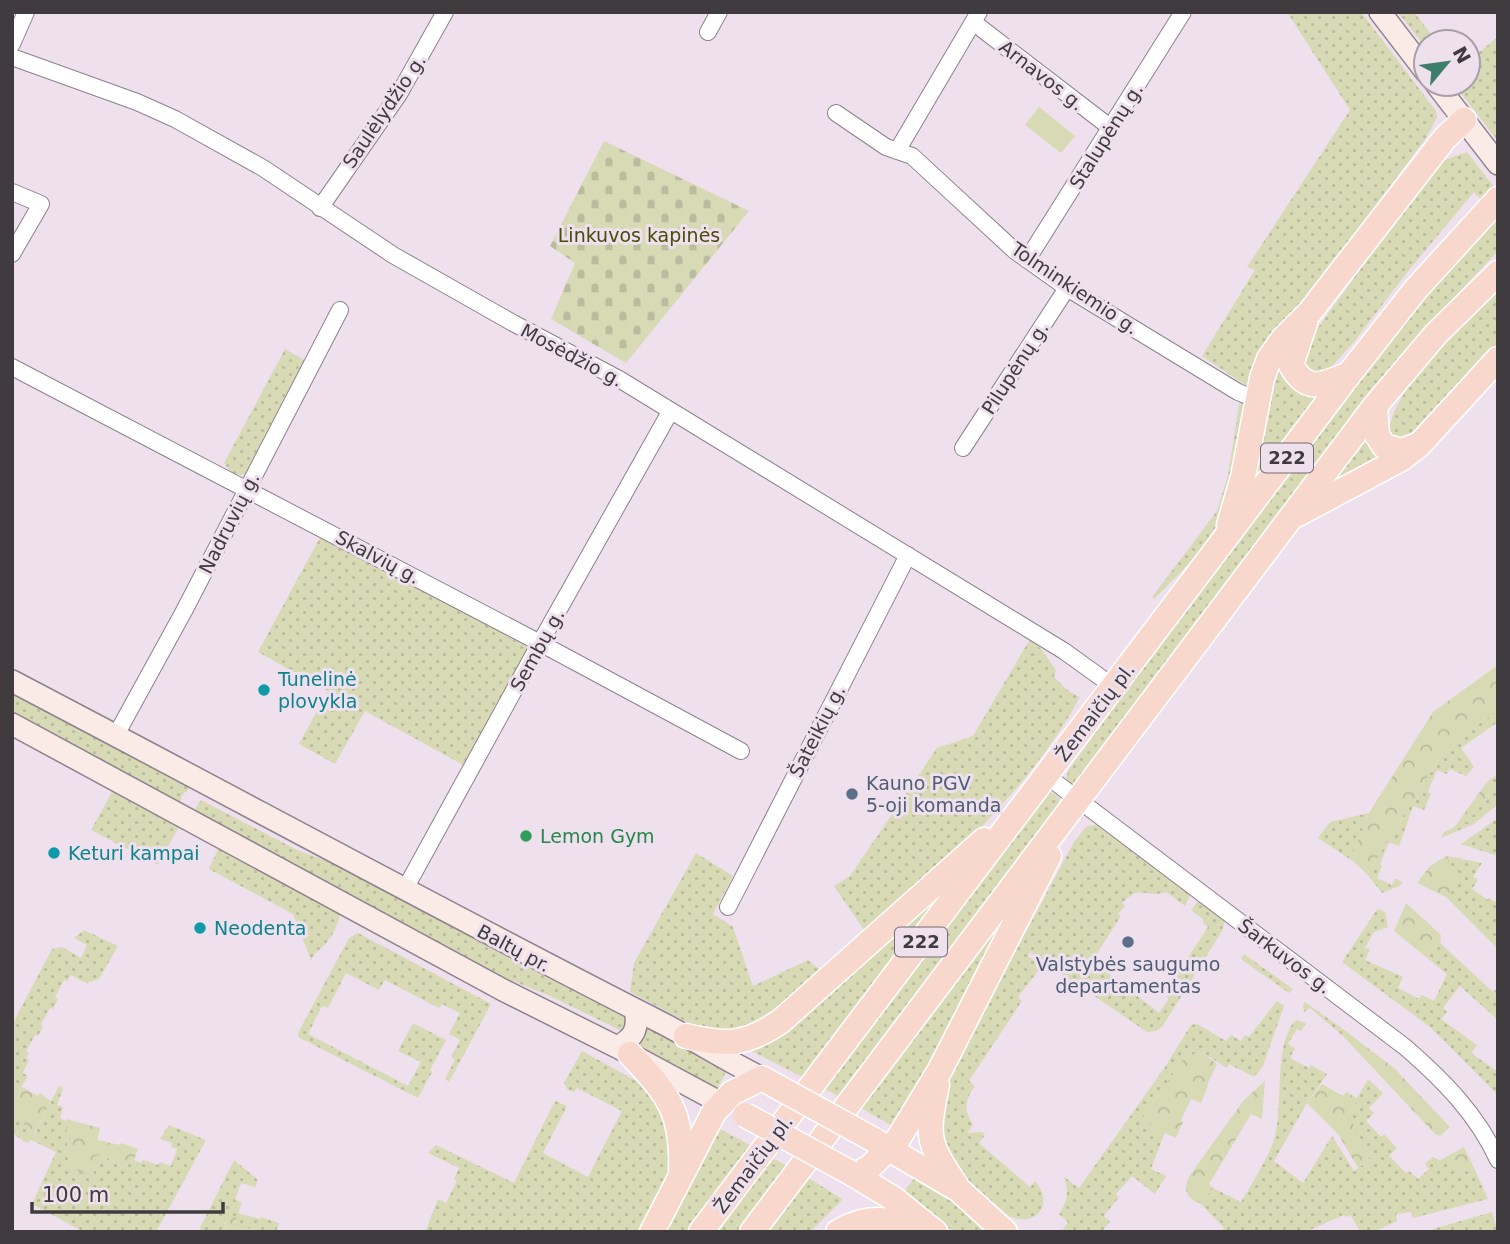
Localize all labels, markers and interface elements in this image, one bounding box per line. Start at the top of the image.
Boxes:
north arrow [1412,28,1482,98]
street label: Arnavos g. [995,35,1089,115]
text: N [1448,42,1475,67]
street label: Saulėlydžio g. [338,50,430,172]
street label: Stalupėnų g. [1065,79,1147,193]
park label: Linkuvos kapinės [558,224,720,246]
street label: Tolminkiemio g. [1006,237,1143,339]
street label: Pilupėnų g. [977,318,1053,418]
street label: Mosėdžio g. [517,319,627,391]
road number: 222 [1261,444,1313,472]
street label: Nadruvių g. [194,469,264,577]
street label: Skalvių g. [332,526,424,588]
street label: Sembų g. [505,605,569,695]
street label: Žemaičių pl. [1051,659,1139,765]
place label: Tunelinė plovykla [277,668,357,712]
street label: Šateikių g. [783,681,850,781]
marker: Tunelinė plovykla [256,682,272,698]
place label: Kauno PGV 5-oji komanda [866,772,1001,816]
marker: Kauno PGV 5-oji komanda [844,786,860,802]
place label: Lemon Gym [540,825,655,847]
marker: Lemon Gym [518,828,534,844]
place label: Keturi kampai [68,842,200,864]
marker: Keturi kampai [46,845,62,861]
street label: Šarkuvos g. [1234,913,1337,998]
place label: Neodenta [214,917,306,939]
marker: Neodenta [192,920,208,936]
street label: Baltų pr. [474,920,554,976]
road number: 222 [895,928,947,957]
marker: Valstybės saugumo departamentas [1120,934,1136,950]
place label: Valstybės saugumo departamentas [1036,953,1220,997]
street label: Žemaičių pl. [709,1111,797,1217]
scale bar [32,1170,222,1214]
text: 100 m [42,1183,109,1207]

